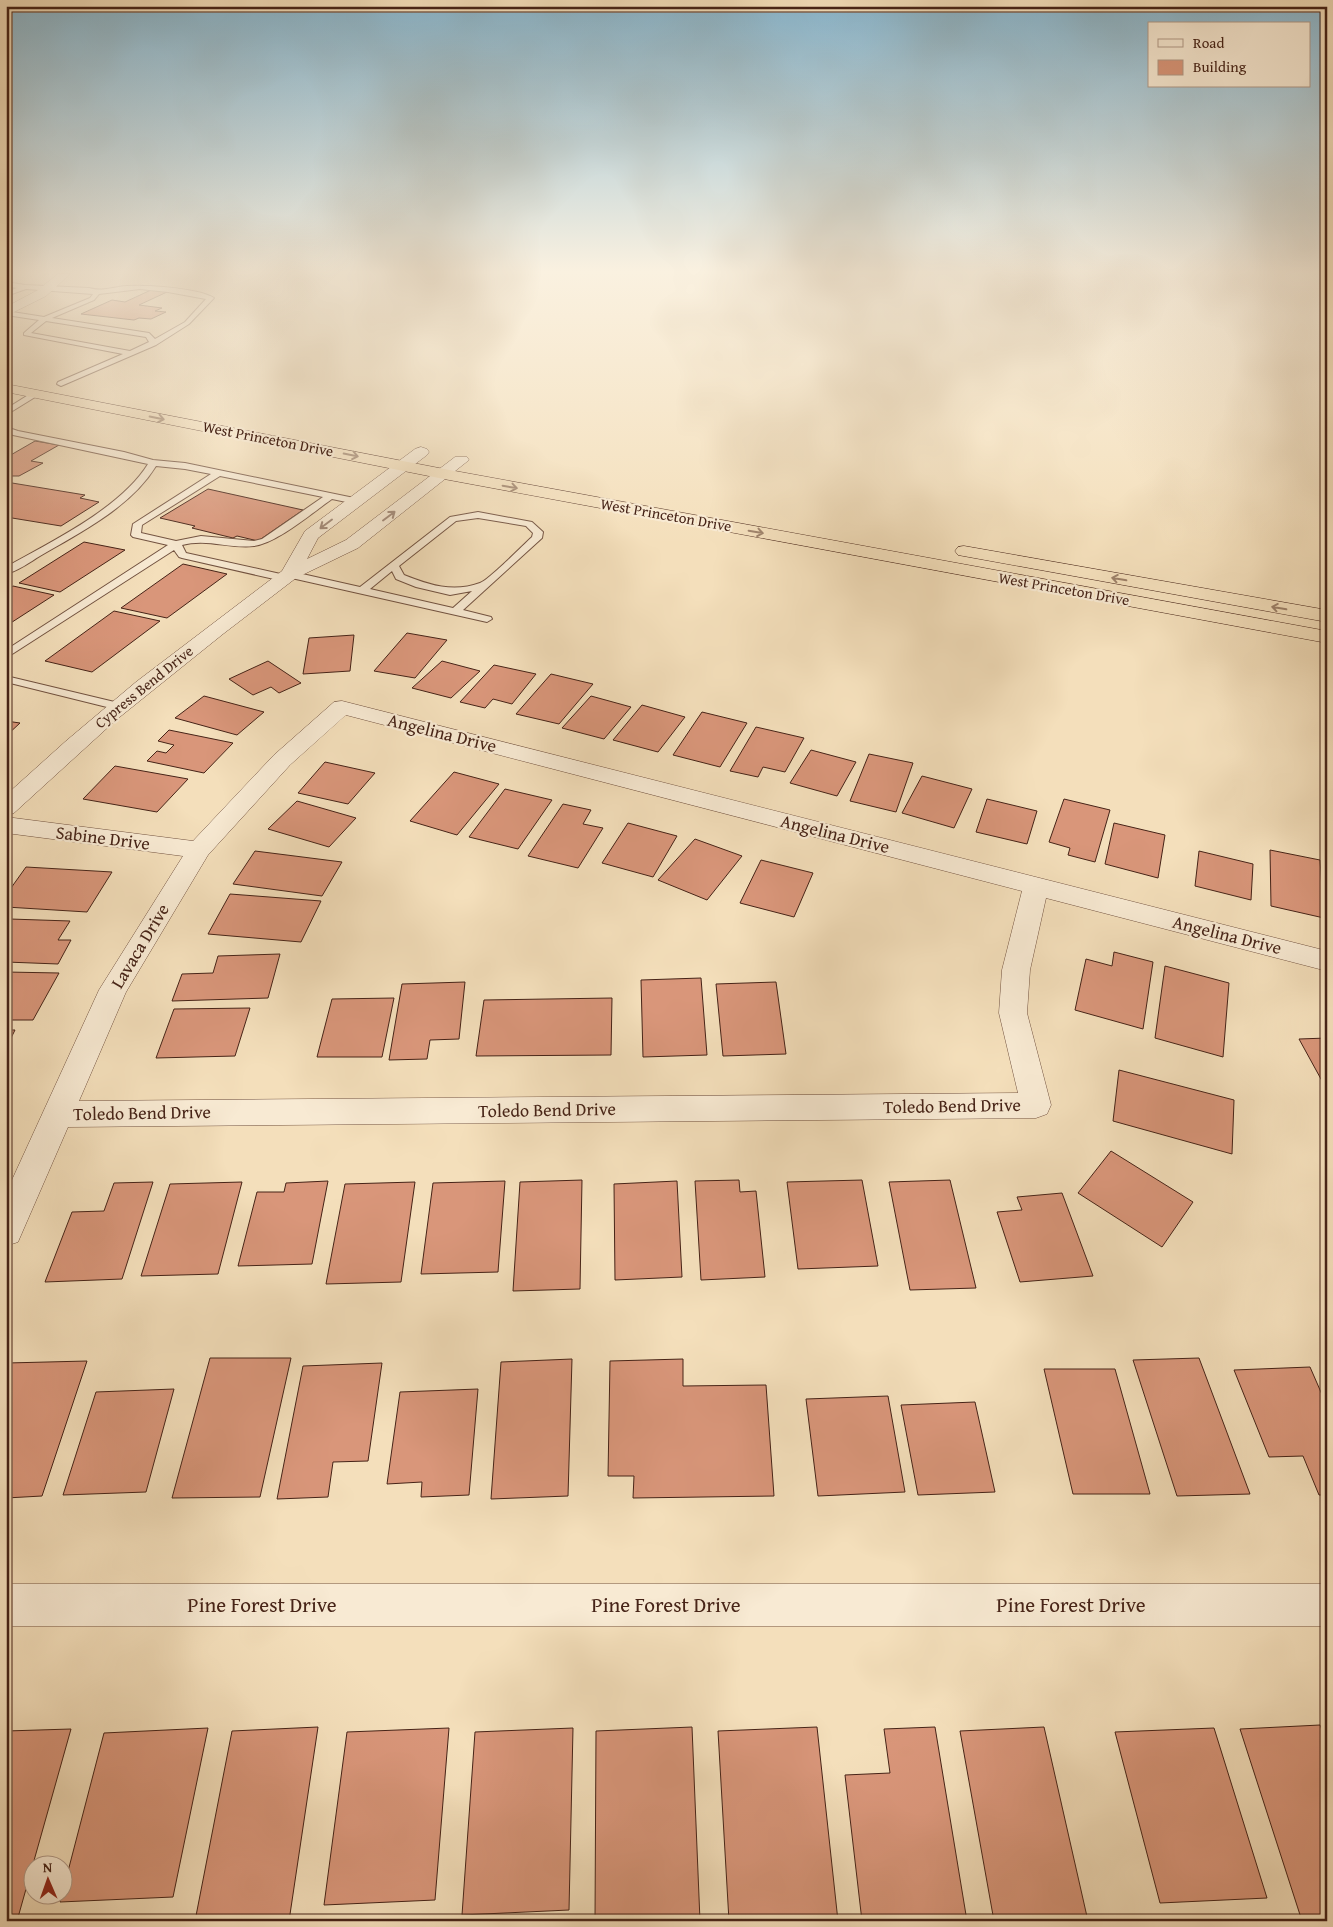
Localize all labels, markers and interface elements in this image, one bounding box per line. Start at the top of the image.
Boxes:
legend [1148,22,1310,88]
text: Road [1193,32,1224,53]
text: Building [1193,56,1247,77]
one-way arrow [149,413,165,423]
street label: West Princeton Drive [201,416,335,461]
one-way arrow [343,451,359,461]
one-way arrow [502,482,518,492]
street label: West Princeton Drive [599,493,733,536]
one-way arrow [382,511,396,521]
one-way arrow [320,518,333,529]
one-way arrow [748,527,764,537]
street label: West Princeton Drive [997,567,1131,610]
one-way arrow [1111,573,1127,583]
one-way arrow [1271,602,1287,612]
street label: Cypress Bend Drive [90,640,197,733]
street label: Angelina Drive [385,706,499,759]
street label: Angelina Drive [778,807,892,860]
street label: Sabine Drive [54,818,152,857]
street label: Lavaca Drive [104,898,176,993]
street label: Angelina Drive [1170,908,1284,961]
street label: Toledo Bend Drive [883,1091,1021,1120]
street label: Toledo Bend Drive [478,1095,616,1124]
street label: Toledo Bend Drive [73,1098,211,1127]
street label: Pine Forest Drive [187,1589,337,1620]
street label: Pine Forest Drive [591,1589,741,1620]
street label: Pine Forest Drive [996,1589,1146,1620]
north arrow [22,1854,72,1904]
text: N [43,1857,53,1877]

